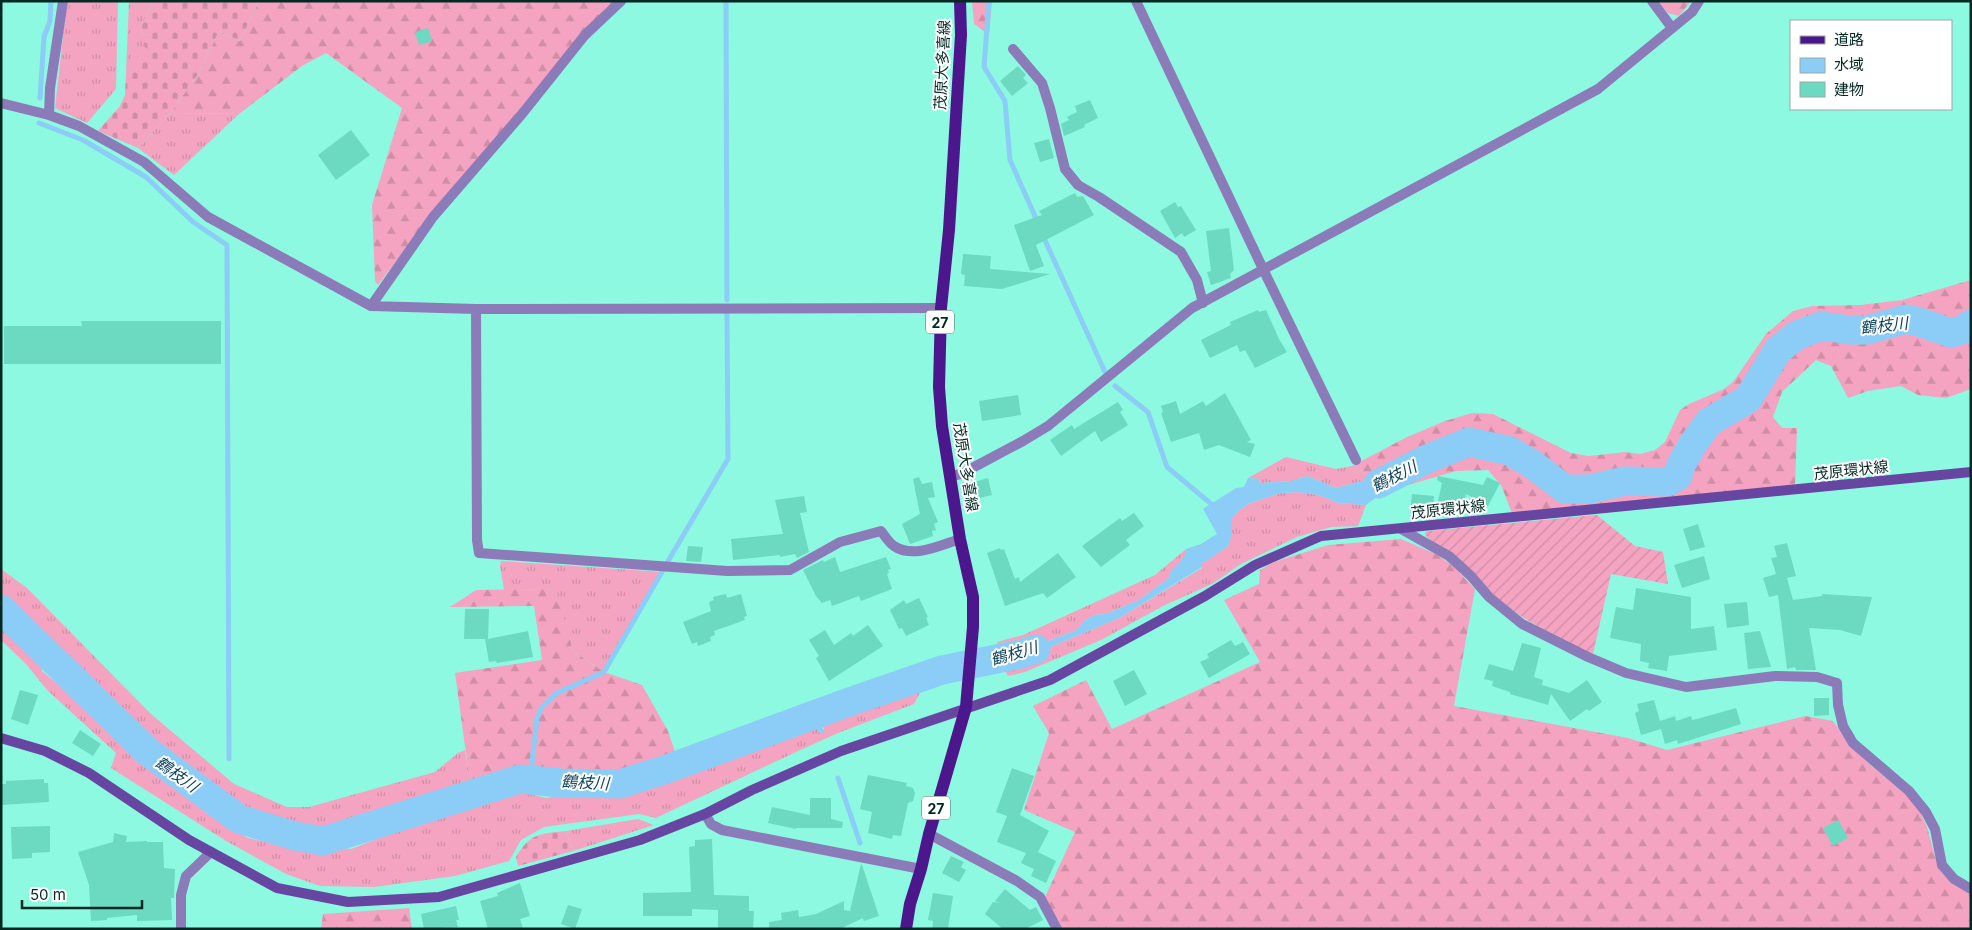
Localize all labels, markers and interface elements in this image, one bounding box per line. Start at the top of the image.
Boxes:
street label: 茂原大多喜線 [930,20,954,110]
legend [1790,20,1952,110]
text: 道路 [1834,30,1864,49]
text: 水域 [1834,55,1864,74]
text: 建物 [1834,80,1864,99]
road number: 27 [926,311,954,334]
water label: 鶴枝川 [1859,312,1911,337]
street label: 茂原大多喜線 [950,421,982,513]
water label: 鶴枝川 [1368,455,1422,496]
street label: 茂原環状線 [1813,457,1889,483]
street label: 茂原環状線 [1410,496,1486,522]
water label: 鶴枝川 [988,636,1042,669]
water label: 鶴枝川 [152,752,204,797]
water label: 鶴枝川 [561,771,611,793]
road number: 27 [922,796,950,820]
scale bar [22,878,142,910]
text: 50 m [30,885,66,904]

